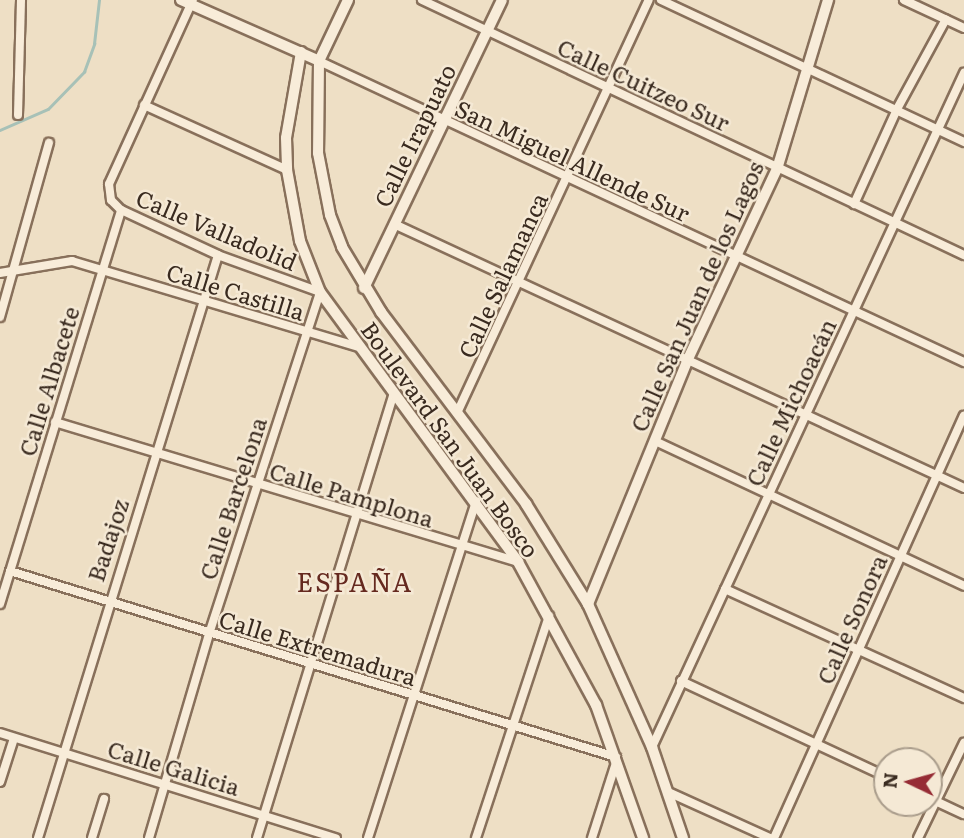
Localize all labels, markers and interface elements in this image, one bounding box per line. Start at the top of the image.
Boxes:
street label: Calle Cuitzeo Sur [554,32,734,136]
street label: Calle Irapuato [368,59,460,211]
street label: San Miguel Allende Sur [451,93,695,227]
street label: Calle San Juan de los Lagos [624,157,768,435]
street label: Calle Valladolid [133,183,301,275]
street label: Calle Salamanca [452,188,552,362]
street label: Calle Castilla [164,257,308,325]
street label: Calle Albacete [12,303,84,459]
street label: Calle Michoacán [739,314,841,490]
street label: Boulevard San Juan Bosco [356,316,546,562]
street label: Calle Barcelona [193,413,271,583]
street label: Calle Pamplona [267,456,437,532]
street label: Badajoz [81,495,133,585]
street label: Calle Sonora [810,550,892,688]
district label: ESPAÑA [297,565,413,597]
street label: Calle Extremadura [216,604,420,690]
street label: Calle Galicia [105,734,243,800]
north arrow [873,747,943,817]
text: N [874,771,904,790]

